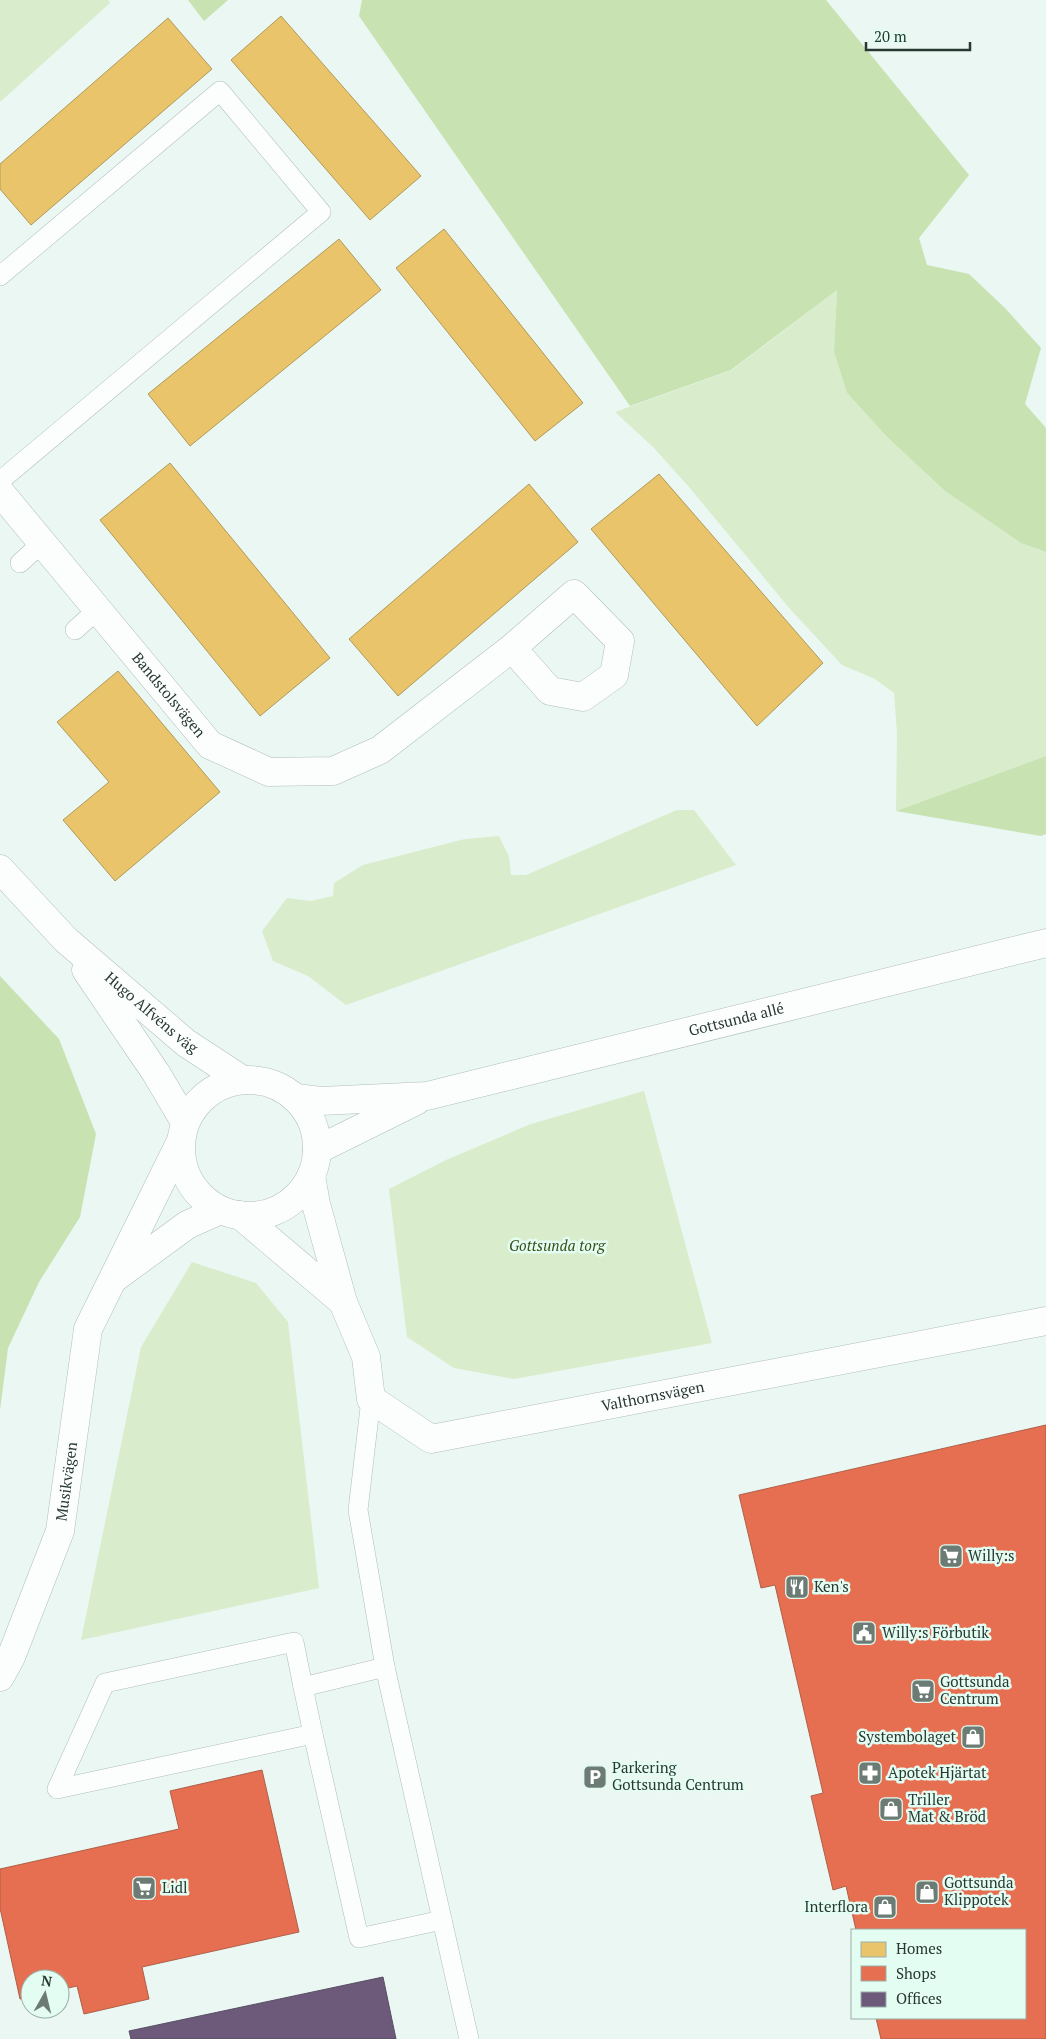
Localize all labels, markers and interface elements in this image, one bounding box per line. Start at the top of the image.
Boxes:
scale bar [866,20,970,52]
text: 20 m [874,26,907,46]
street label: Bandstolsvägen [128,648,211,741]
street label: Hugo Alfvéns väg [101,967,203,1058]
street label: Gottsunda allé [686,997,786,1040]
park label: Gottsunda torg [509,1235,607,1255]
street label: Valthornsvägen [599,1376,706,1415]
street label: Musikvägen [50,1440,81,1522]
supermarket icon: Willy:s [938,1543,964,1569]
place label: Willy:s [968,1545,1015,1565]
restaurant icon: Ken's [784,1574,810,1600]
place label: Ken's [814,1576,849,1596]
public building icon: Willy:s Förbutik [851,1620,877,1646]
place label: Willy:s Förbutik [882,1622,989,1642]
place label: Gottsunda Centrum [940,1671,1010,1708]
supermarket icon: Gottsunda Centrum [910,1678,936,1704]
shop icon: Systembolaget [960,1724,986,1750]
place label: Systembolaget [858,1726,956,1746]
place label: Parkering Gottsunda Centrum [612,1757,744,1794]
pharmacy icon: Apotek Hjärtat [857,1760,883,1786]
place label: Apotek Hjärtat [888,1762,987,1782]
parking icon: Parkering Gottsunda Centrum [582,1764,608,1790]
place label: Triller Mat & Bröd [908,1789,986,1826]
shop icon: Triller Mat & Bröd [878,1796,904,1822]
place label: Gottsunda Klippotek [944,1872,1014,1909]
supermarket icon: Lidl [131,1875,157,1901]
place label: Lidl [162,1877,188,1897]
shop icon: Gottsunda Klippotek [914,1879,940,1905]
shop icon: Interflora [872,1894,898,1920]
place label: Interflora [804,1896,868,1916]
legend [851,1929,1026,2019]
text: Homes [896,1938,942,1958]
text: Shops [896,1963,936,1983]
north arrow [20,1969,70,2019]
text: N [40,1970,54,1991]
text: Offices [896,1988,942,2008]

